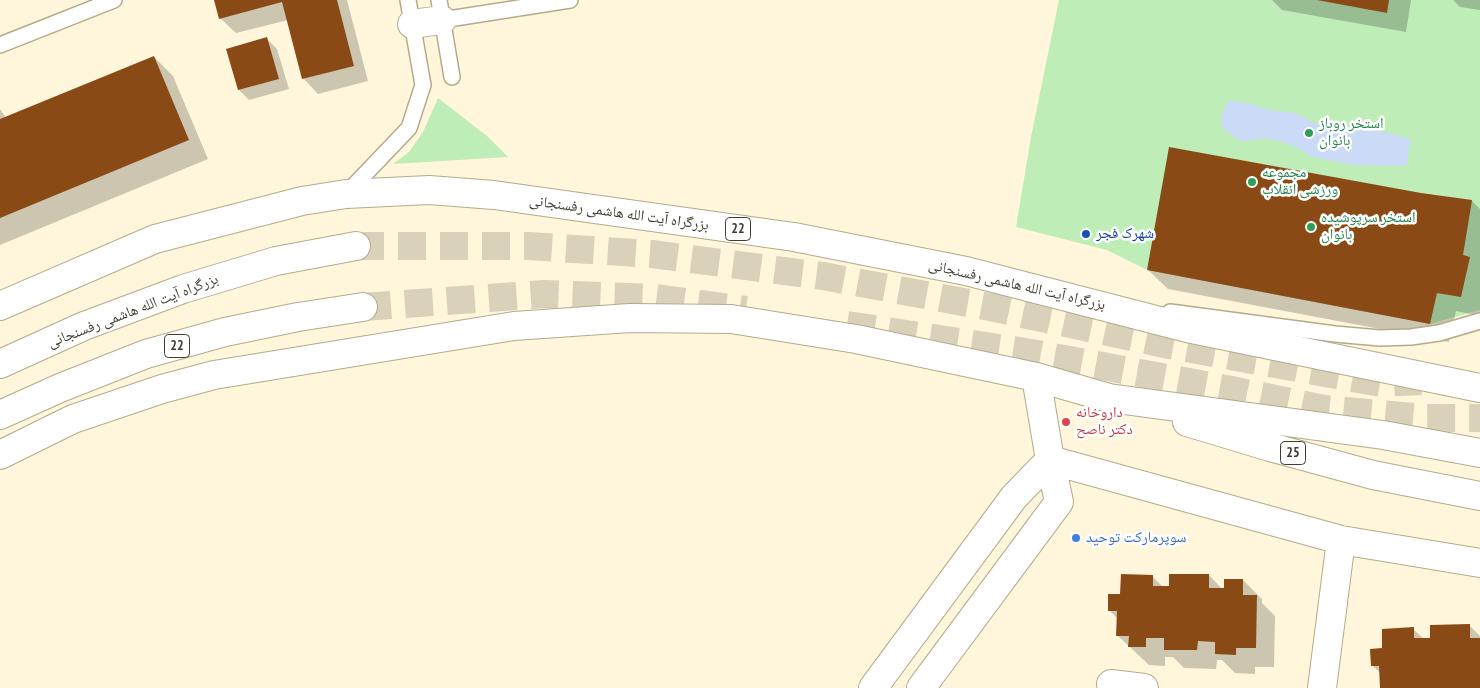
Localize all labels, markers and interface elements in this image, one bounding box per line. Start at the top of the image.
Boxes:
place label: استخر روباز بانوان [1319,115,1384,150]
marker: استخر روباز بانوان [1303,127,1315,139]
place label: مجموعه ورزشی انقلاب [1262,164,1338,199]
marker: مجموعه ورزشی انقلاب [1246,176,1258,188]
street label: بزرگراه آیت الله هاشمی رفسنجانی [528,191,710,235]
place label: استخر سرپوشیده بانوان [1321,209,1416,244]
road number: 22 [726,218,750,240]
marker: استخر سرپوشیده بانوان [1305,221,1317,233]
place label: شهرک فجر [1096,225,1154,243]
marker: شهرک فجر [1080,228,1092,240]
street label: بزرگراه آیت الله هاشمی رفسنجانی [927,256,1107,314]
street label: بزرگراه آیت الله هاشمی رفسنجانی [45,270,221,352]
road number: 22 [164,334,190,358]
place label: داروخانه دکتر ناصح [1076,404,1133,439]
marker: داروخانه دکتر ناصح [1060,416,1072,428]
road number: 25 [1280,442,1306,464]
place label: سوپرمارکت توحید [1086,529,1186,547]
marker: سوپرمارکت توحید [1070,532,1082,544]

